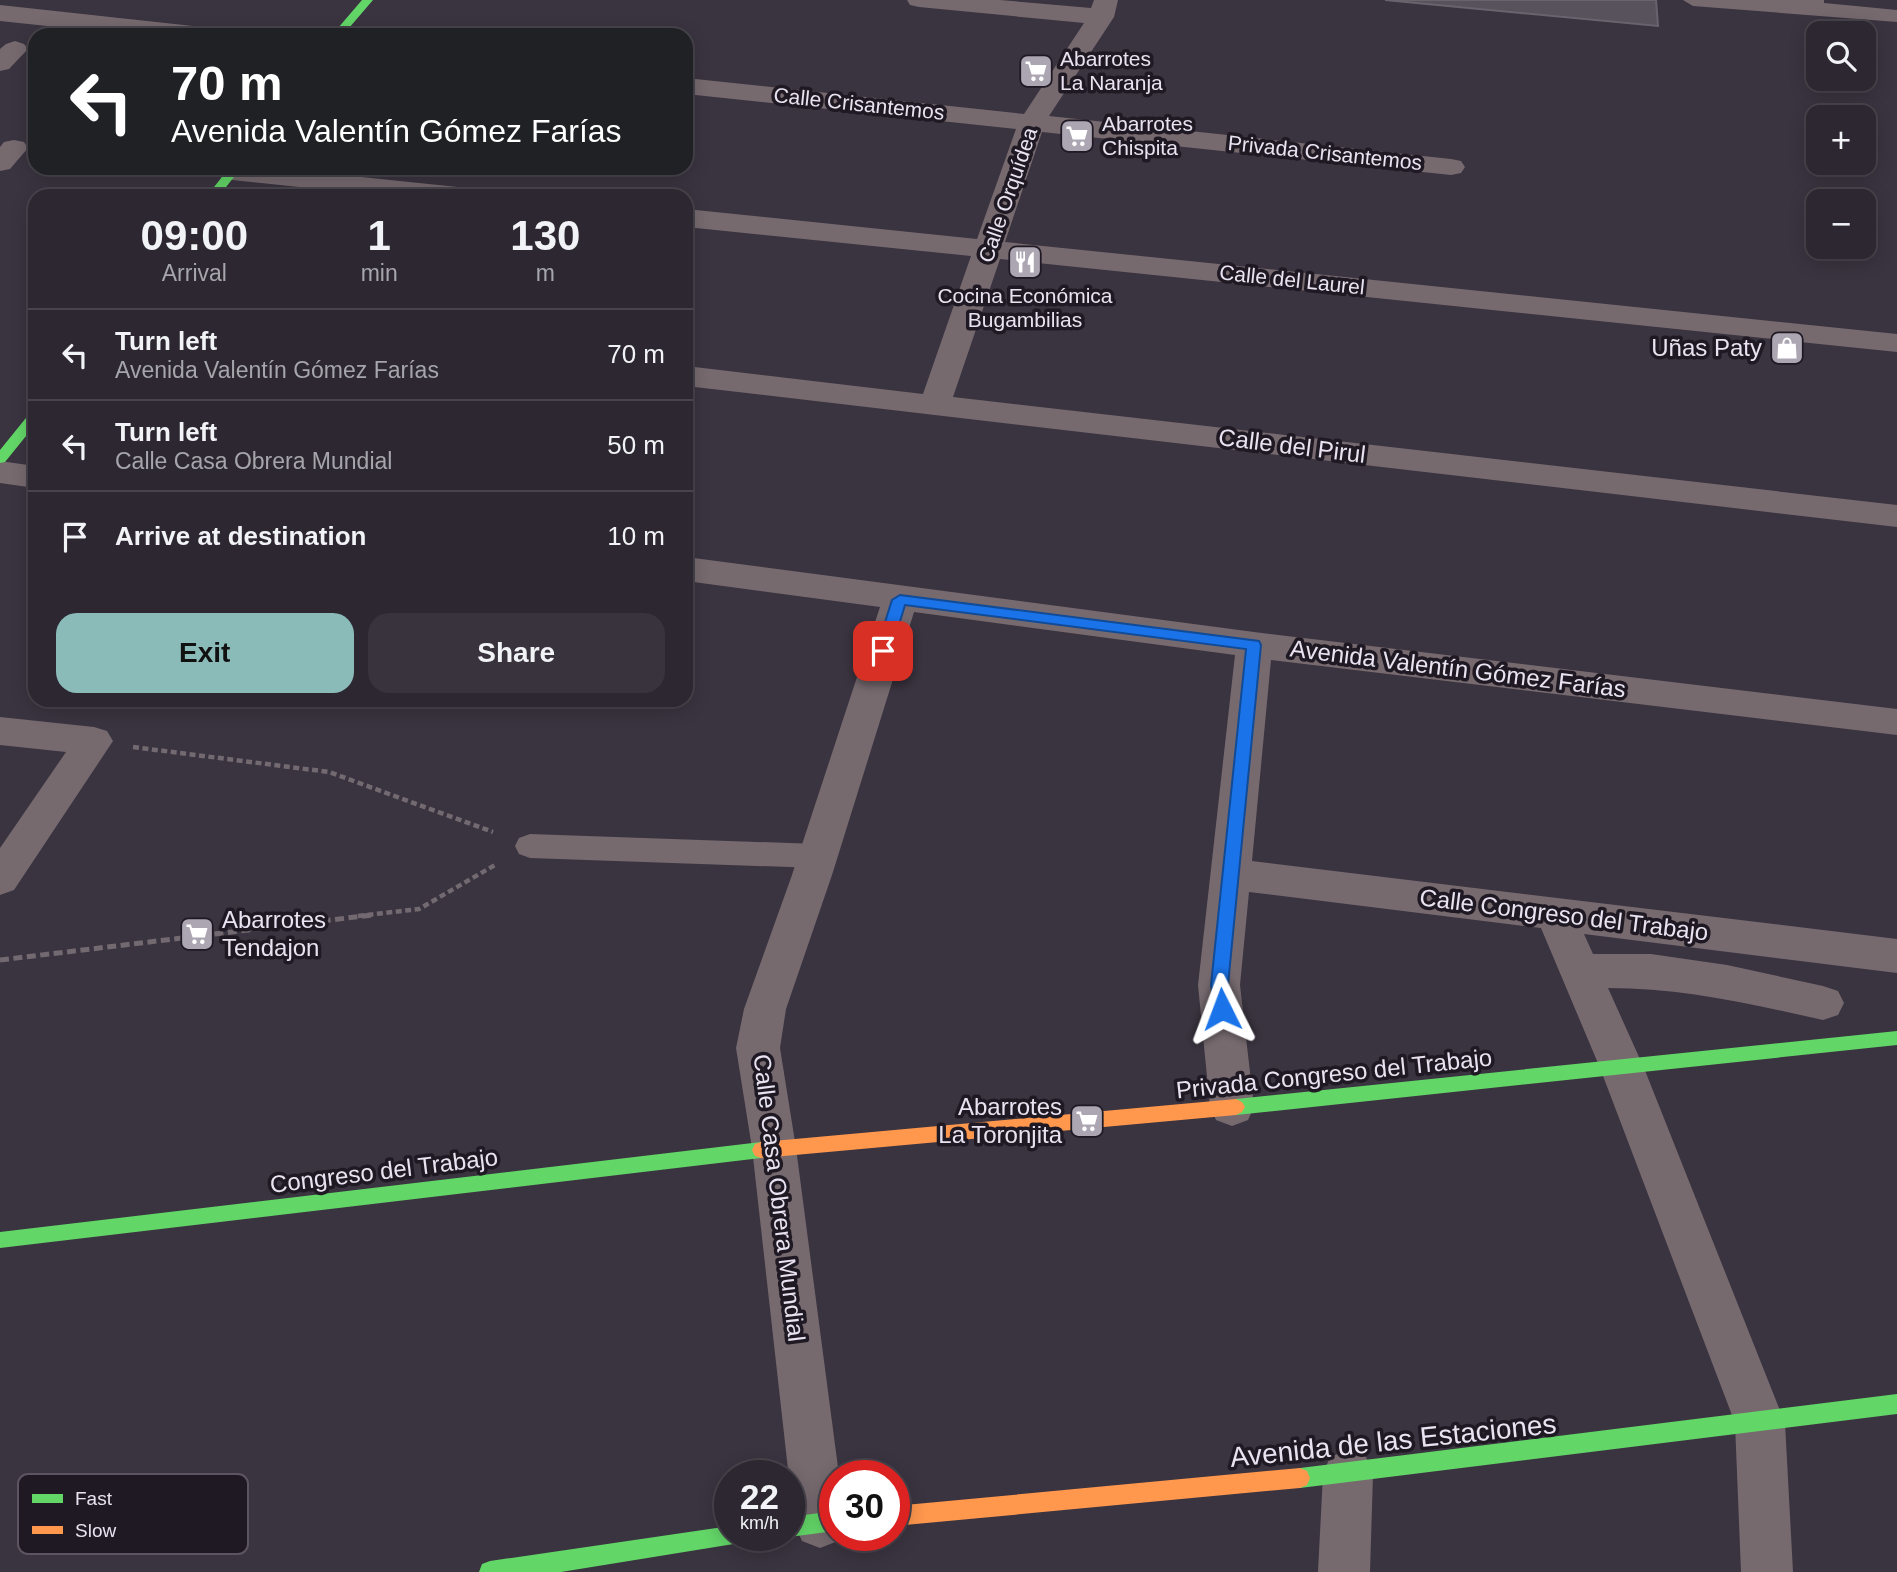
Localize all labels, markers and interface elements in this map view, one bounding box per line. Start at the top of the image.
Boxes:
map controls [1806,21,1876,259]
button: search [1806,21,1876,91]
place label: Abarrotes La Naranja [1060,47,1163,94]
supermarket icon: Abarrotes La Naranja [1017,52,1055,90]
icon: left [56,56,147,147]
text: 70 m [171,56,283,110]
street label: Calle Crisantemos [773,83,946,124]
button: + [1806,105,1876,175]
place label: Abarrotes Chispita [1102,112,1193,159]
text: Avenida Valentín Gómez Farías [171,113,622,149]
supermarket icon: Abarrotes Chispita [1058,117,1096,155]
street label: Calle Orquídea [974,124,1041,265]
street label: Privada Crisantemos [1227,131,1423,174]
button: − [1806,189,1876,259]
text: 09:00 [141,212,248,259]
text: 1 [367,212,391,259]
text: 130 [510,212,580,259]
restaurant icon: Cocina Económica Bugambilias [1006,243,1044,281]
text: Arrival [162,260,227,286]
text: min [361,260,398,286]
text: m [536,260,555,286]
street label: Calle del Laurel [1218,260,1366,299]
place label: Cocina Económica Bugambilias [937,284,1113,331]
text: Turn left [115,326,217,356]
shop icon: Uñas Paty [1768,329,1806,367]
place label: Uñas Paty [1651,334,1762,361]
icon: left [56,336,94,374]
text: 70 m [607,339,665,369]
text: Avenida Valentín Gómez Farías [115,357,439,383]
text: Turn left [115,417,217,447]
street label: Calle del Pirul [1217,423,1367,468]
icon: left [56,427,94,465]
text: 50 m [607,430,665,460]
text: Calle Casa Obrera Mundial [115,448,392,474]
icon: arrive [56,518,94,556]
text: Arrive at destination [115,521,366,551]
text: 10 m [607,521,665,551]
button: Exit [56,613,354,693]
button: Share [368,613,665,693]
pin [853,621,913,681]
icon: arrive [864,632,902,670]
street label: Avenida Valentín Gómez Farías [1289,635,1627,702]
street label: Calle Congreso del Trabajo [1418,883,1710,946]
place label: Abarrotes Tendajon [222,906,326,961]
supermarket icon: Abarrotes Tendajon [178,915,216,953]
position arrow [1185,972,1259,1046]
street label: Privada Congreso del Trabajo [1175,1043,1493,1104]
street label: Calle Casa Obrera Mundial [748,1053,811,1343]
place label: Abarrotes La Toronjita [938,1093,1063,1148]
supermarket icon: Abarrotes La Toronjita [1068,1102,1106,1140]
street label: Congreso del Trabajo [268,1143,499,1198]
street label: Avenida de las Estaciones [1228,1408,1558,1473]
speed limit sign: 30 [819,1460,910,1551]
legend [18,1474,248,1554]
text: 22 [740,1477,779,1516]
text: Fast [75,1488,113,1509]
text: km/h [740,1513,779,1533]
text: Slow [75,1520,116,1541]

